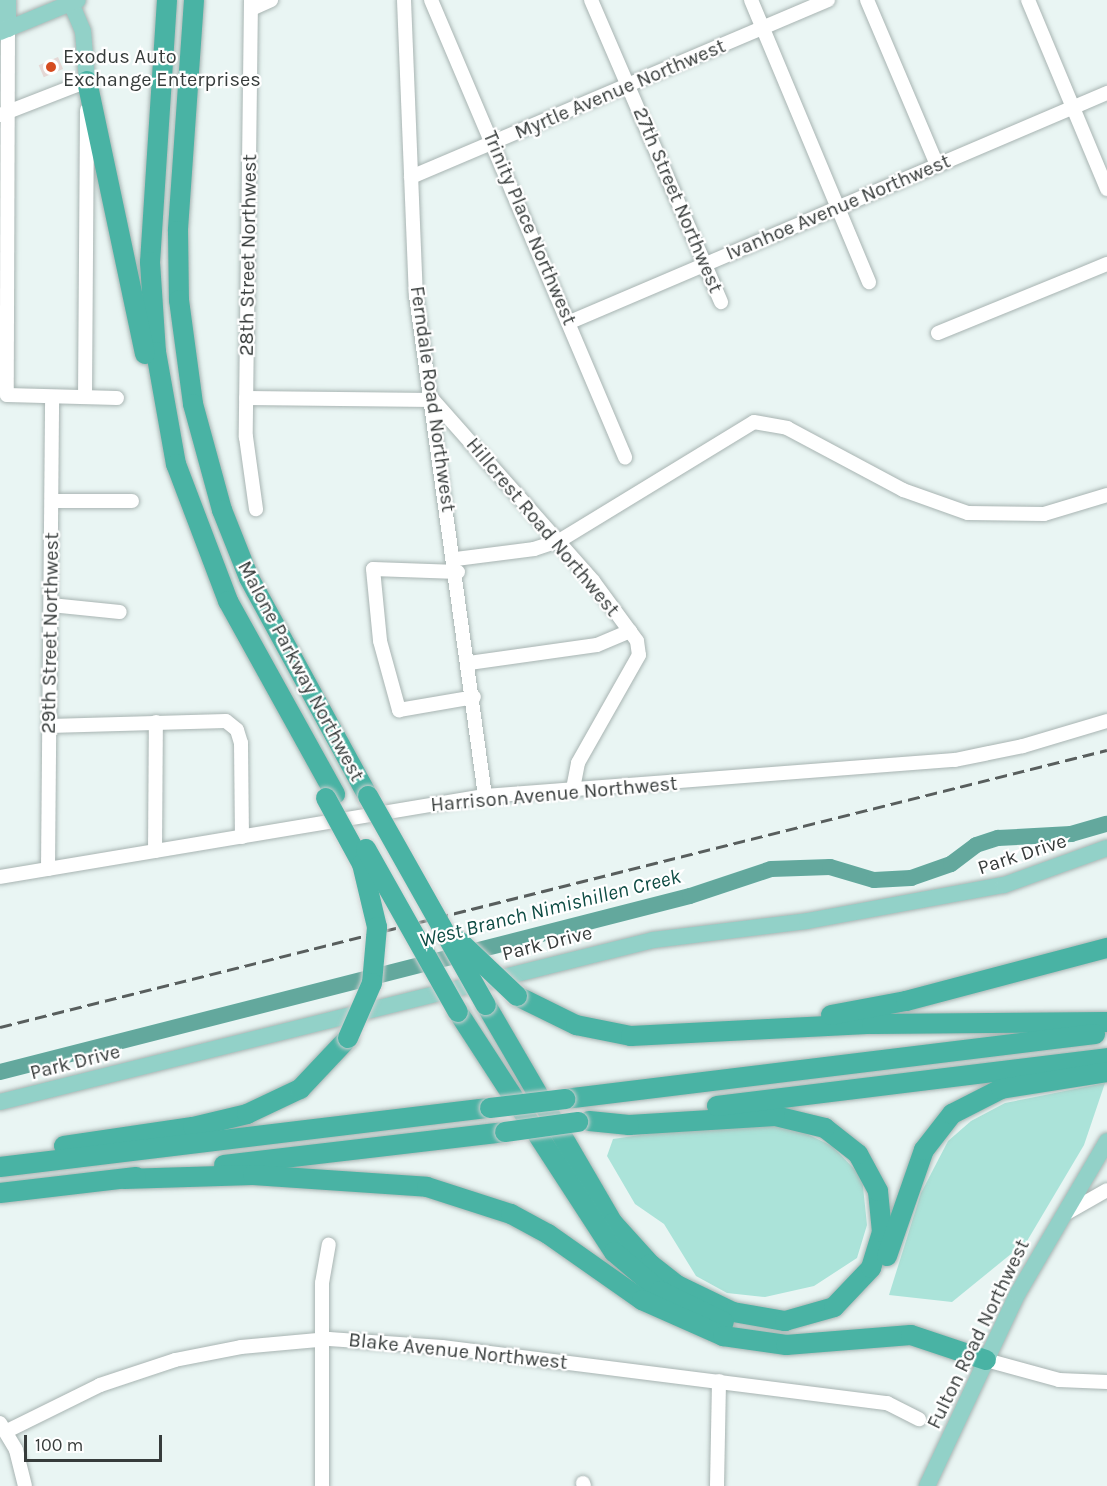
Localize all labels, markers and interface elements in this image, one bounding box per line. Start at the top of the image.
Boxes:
street label: Myrtle Avenue Northwest [511,34,729,144]
place label: Exodus Auto Exchange Enterprises [63,44,261,91]
marker: Exodus Auto Exchange Enterprises [44,60,58,74]
street label: 27th Street Northwest [628,104,728,296]
street label: Trinity Place Northwest [478,127,582,329]
street label: Ivanhoe Avenue Northwest [722,149,954,265]
street label: 28th Street Northwest [234,154,262,356]
street label: Ferndale Road Northwest [405,284,461,514]
street label: Hillcrest Road Northwest [461,433,625,621]
street label: 29th Street Northwest [36,532,64,734]
street label: Malone Parkway Northwest [233,557,369,785]
street label: Harrison Avenue Northwest [430,771,678,817]
street label: Park Drive [975,828,1069,880]
water label: West Branch Nimishillen Creek [417,863,683,953]
street label: Park Drive [499,920,595,966]
street label: Park Drive [27,1039,123,1085]
street label: Fulton Road Northwest [922,1235,1034,1433]
street label: Blake Avenue Northwest [347,1328,569,1374]
scale bar [27,1423,165,1461]
text: 100 m [35,1434,83,1456]

